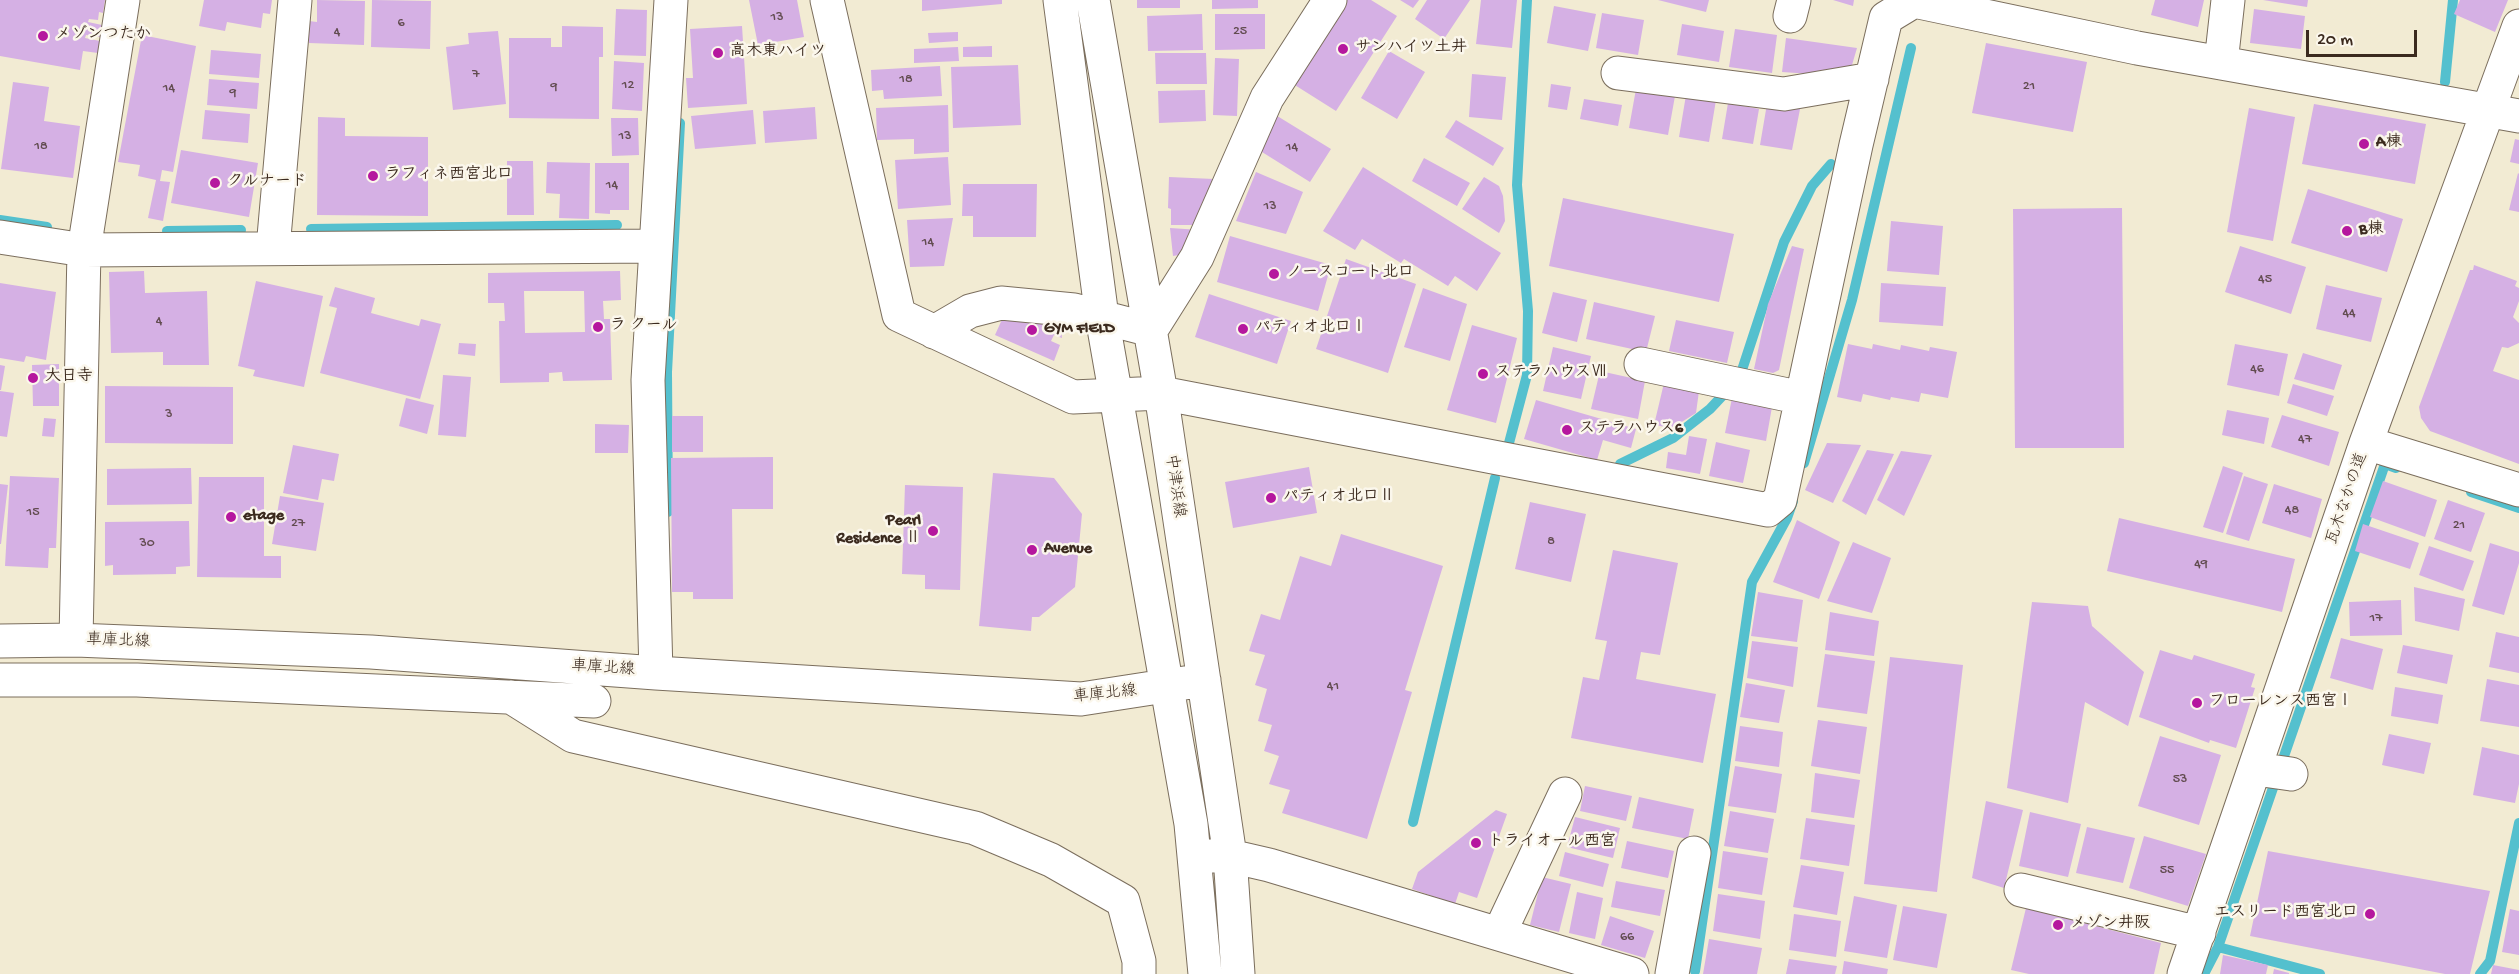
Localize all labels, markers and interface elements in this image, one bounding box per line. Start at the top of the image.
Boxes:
house number: 13 [771,10,783,26]
house number: 6 [397,16,405,32]
scale bar [2309,18,2420,56]
house number: 25 [1233,24,1247,40]
house number: 4 [334,25,340,41]
place label: メゾンつたか [55,26,151,46]
marker: メゾンつたか [36,29,50,43]
text: 20 m [2317,30,2353,51]
place label: サンハイツ土井 [1355,39,1467,59]
marker: サンハイツ土井 [1336,42,1350,56]
place label: 高木東ハイツ [730,43,826,63]
marker: 高木東ハイツ [711,46,725,60]
house number: 7 [472,67,480,83]
house number: 18 [899,72,913,88]
house number: 12 [622,78,634,94]
house number: 21 [2023,79,2035,95]
house number: 9 [550,80,558,96]
house number: 14 [163,81,175,97]
house number: 9 [229,86,237,102]
house number: 13 [619,129,631,145]
place label: A棟 [2376,134,2401,154]
marker: A棟 [2357,137,2371,151]
house number: 18 [34,139,48,155]
house number: 14 [1286,140,1298,156]
place label: ラフィネ西宮北口 [385,166,513,186]
marker: ラフィネ西宮北口 [366,169,380,183]
place label: クルナード [227,173,307,193]
marker: クルナード [208,176,222,190]
house number: 14 [606,178,618,194]
house number: 13 [1264,199,1276,215]
place label: B棟 [2359,221,2383,241]
marker: B棟 [2340,224,2354,238]
house number: 14 [922,235,934,251]
place label: ノースコート北口 [1286,264,1414,284]
marker: ノースコート北口 [1267,267,1281,281]
house number: 45 [2258,272,2272,288]
house number: 44 [2342,306,2356,322]
house number: 4 [156,314,162,330]
place label: ラ クール [610,317,678,337]
place label: パティオ北口Ⅰ [1255,319,1367,339]
marker: ラ クール [591,320,605,334]
place label: GYM FIELD [1044,320,1115,340]
marker: パティオ北口Ⅰ [1236,322,1250,336]
marker: GYM FIELD [1025,323,1039,337]
house number: 46 [2250,362,2264,378]
place label: ステラハウスⅦ [1495,364,1607,384]
marker: ステラハウスⅦ [1476,367,1490,381]
place label: 大日寺 [45,368,93,388]
marker: 大日寺 [26,371,40,385]
house number: 3 [165,407,173,423]
place label: ステラハウス6 [1579,420,1683,440]
marker: ステラハウス6 [1560,423,1574,437]
house number: 47 [2298,432,2312,448]
street label: 瓦木なかの道 [2323,450,2373,548]
street label: 中津浜線 [1160,453,1188,519]
place label: パティオ北口Ⅱ [1283,488,1395,508]
marker: パティオ北口Ⅱ [1264,491,1278,505]
house number: 48 [2285,503,2299,519]
house number: 15 [26,505,40,521]
place label: etage [243,507,284,527]
marker: etage [224,510,238,524]
place label: Pearl Residence Ⅱ [836,512,921,550]
house number: 27 [291,516,305,532]
house number: 21 [2453,518,2465,534]
marker: Pearl Residence Ⅱ [926,524,940,538]
house number: 8 [1547,534,1555,550]
house number: 30 [139,536,155,552]
place label: Avenue [1044,540,1092,560]
marker: Avenue [1025,543,1039,557]
house number: 49 [2194,557,2208,573]
house number: 17 [2370,611,2382,627]
street label: 車庫北線 [86,631,150,653]
street label: 車庫北線 [570,657,636,681]
house number: 41 [1327,679,1339,695]
street label: 車庫北線 [1072,682,1138,708]
place label: フローレンス西宮Ⅰ [2209,693,2353,713]
marker: フローレンス西宮Ⅰ [2190,696,2204,710]
house number: 53 [2173,772,2187,788]
place label: トライオール西宮 [1488,833,1616,853]
marker: トライオール西宮 [1469,836,1483,850]
house number: 55 [2160,863,2174,879]
place label: エスリード西宮北口 [2214,904,2358,924]
marker: エスリード西宮北口 [2363,907,2377,921]
place label: メゾン井阪 [2070,915,2150,935]
marker: メゾン井阪 [2051,918,2065,932]
house number: 66 [1620,930,1634,946]

